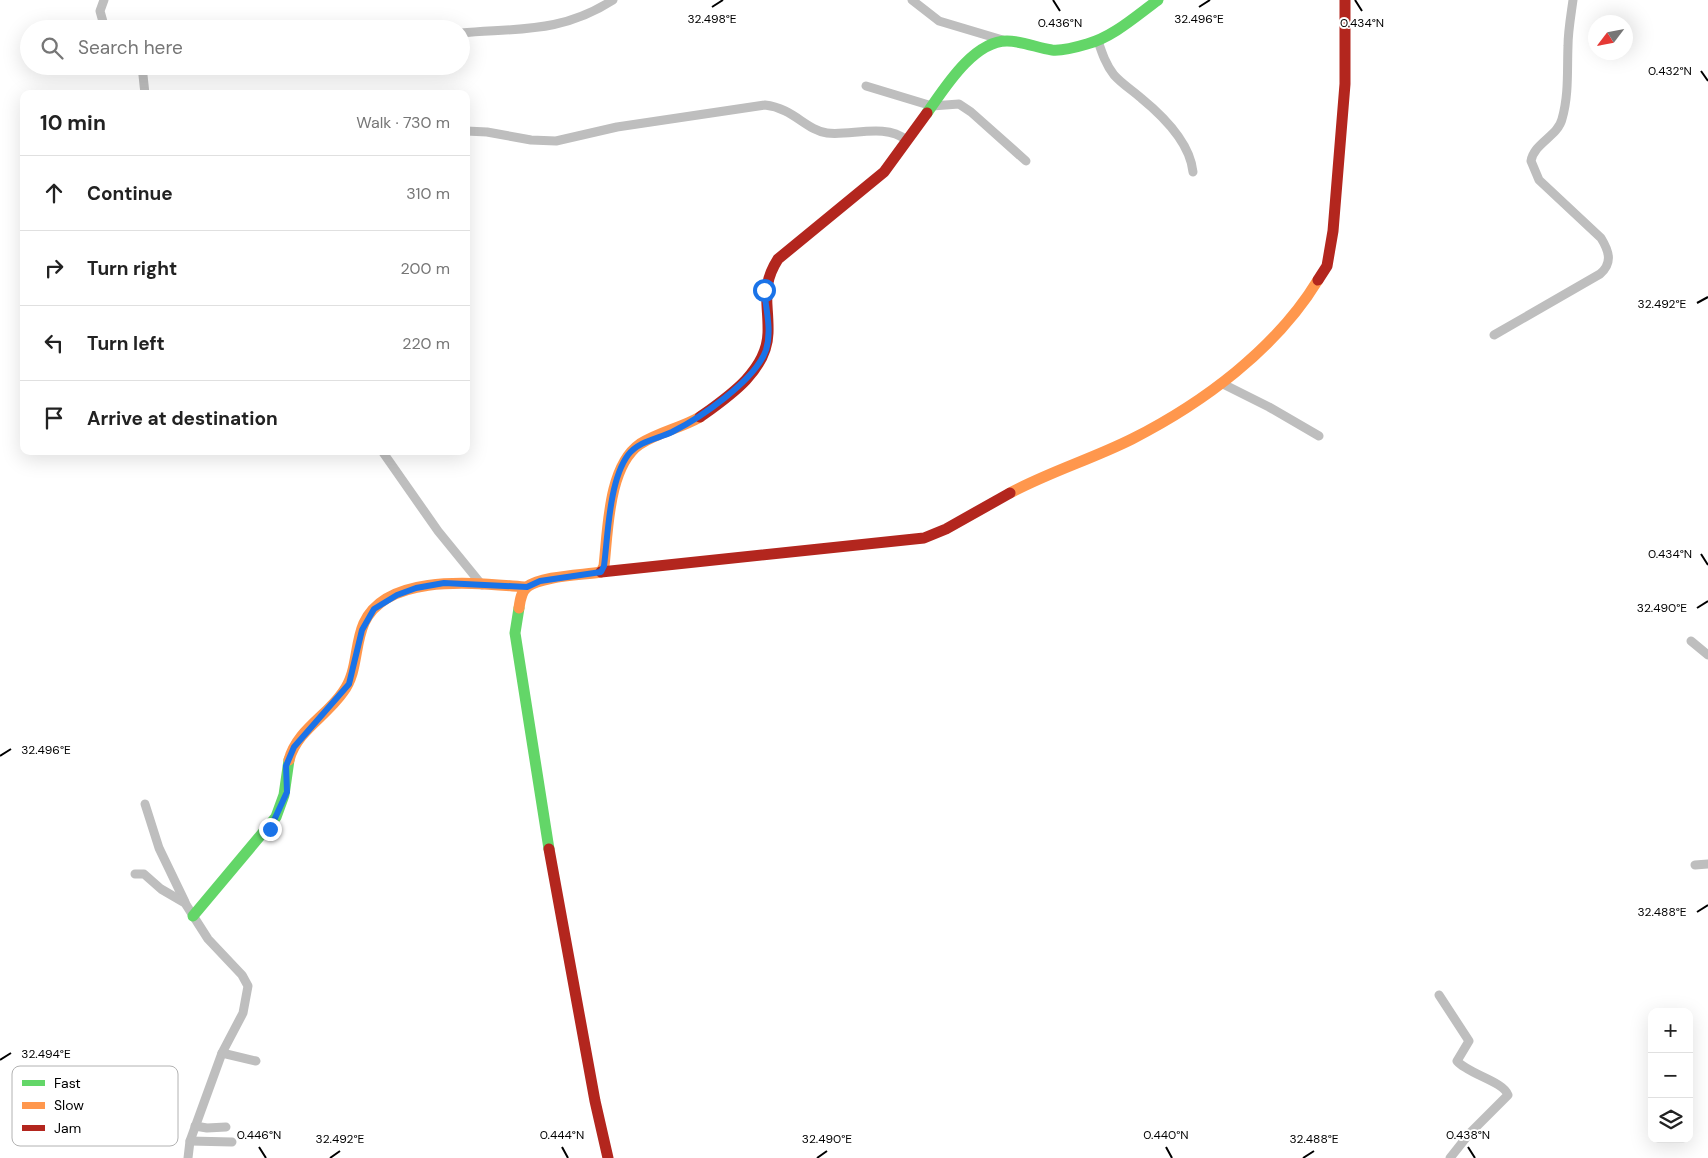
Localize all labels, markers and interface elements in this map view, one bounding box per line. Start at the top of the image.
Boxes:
text: 32.498°E [687,11,737,27]
text: 32.496°E [1174,11,1224,27]
text: 0.436°N [1038,15,1082,31]
text: 0.434°N [1340,15,1384,31]
north arrow [1588,15,1633,60]
search box [20,20,470,75]
icon: search [38,34,66,62]
text: Search here [78,35,183,60]
text: 0.432°N [1648,63,1692,79]
text: 10 min [40,109,106,137]
text: Walk · 730 m [356,112,450,133]
icon: ahead [40,179,68,207]
text: Continue [87,181,173,206]
text: 310 m [406,183,450,204]
icon: right [40,254,68,282]
text: Turn right [87,256,177,281]
text: 200 m [401,258,450,279]
route start [753,279,776,302]
text: 32.492°E [1638,296,1687,312]
icon: left [40,329,68,357]
text: Turn left [87,331,165,356]
text: 220 m [402,333,450,354]
icon: arrive [40,404,68,432]
text: Arrive at destination [87,406,278,431]
text: 0.434°N [1648,546,1692,562]
text: 32.490°E [1637,600,1687,616]
text: 32.496°E [21,742,71,758]
route end [259,818,282,841]
text: 32.488°E [1637,904,1687,920]
map controls [1648,1008,1693,1143]
button: + [1648,1008,1693,1053]
text: 32.494°E [21,1046,71,1062]
button: − [1648,1053,1693,1098]
legend [12,1066,178,1146]
text: Fast [54,1074,81,1092]
text: Slow [54,1096,84,1114]
button: layers [1648,1098,1693,1143]
text: Jam [54,1119,81,1137]
text: 0.446°N [237,1127,281,1143]
text: 0.444°N [540,1127,584,1143]
text: 0.440°N [1143,1127,1189,1143]
text: 0.438°N [1446,1127,1490,1143]
text: 32.492°E [316,1131,365,1147]
text: 32.490°E [802,1131,852,1147]
text: 32.488°E [1289,1131,1339,1147]

